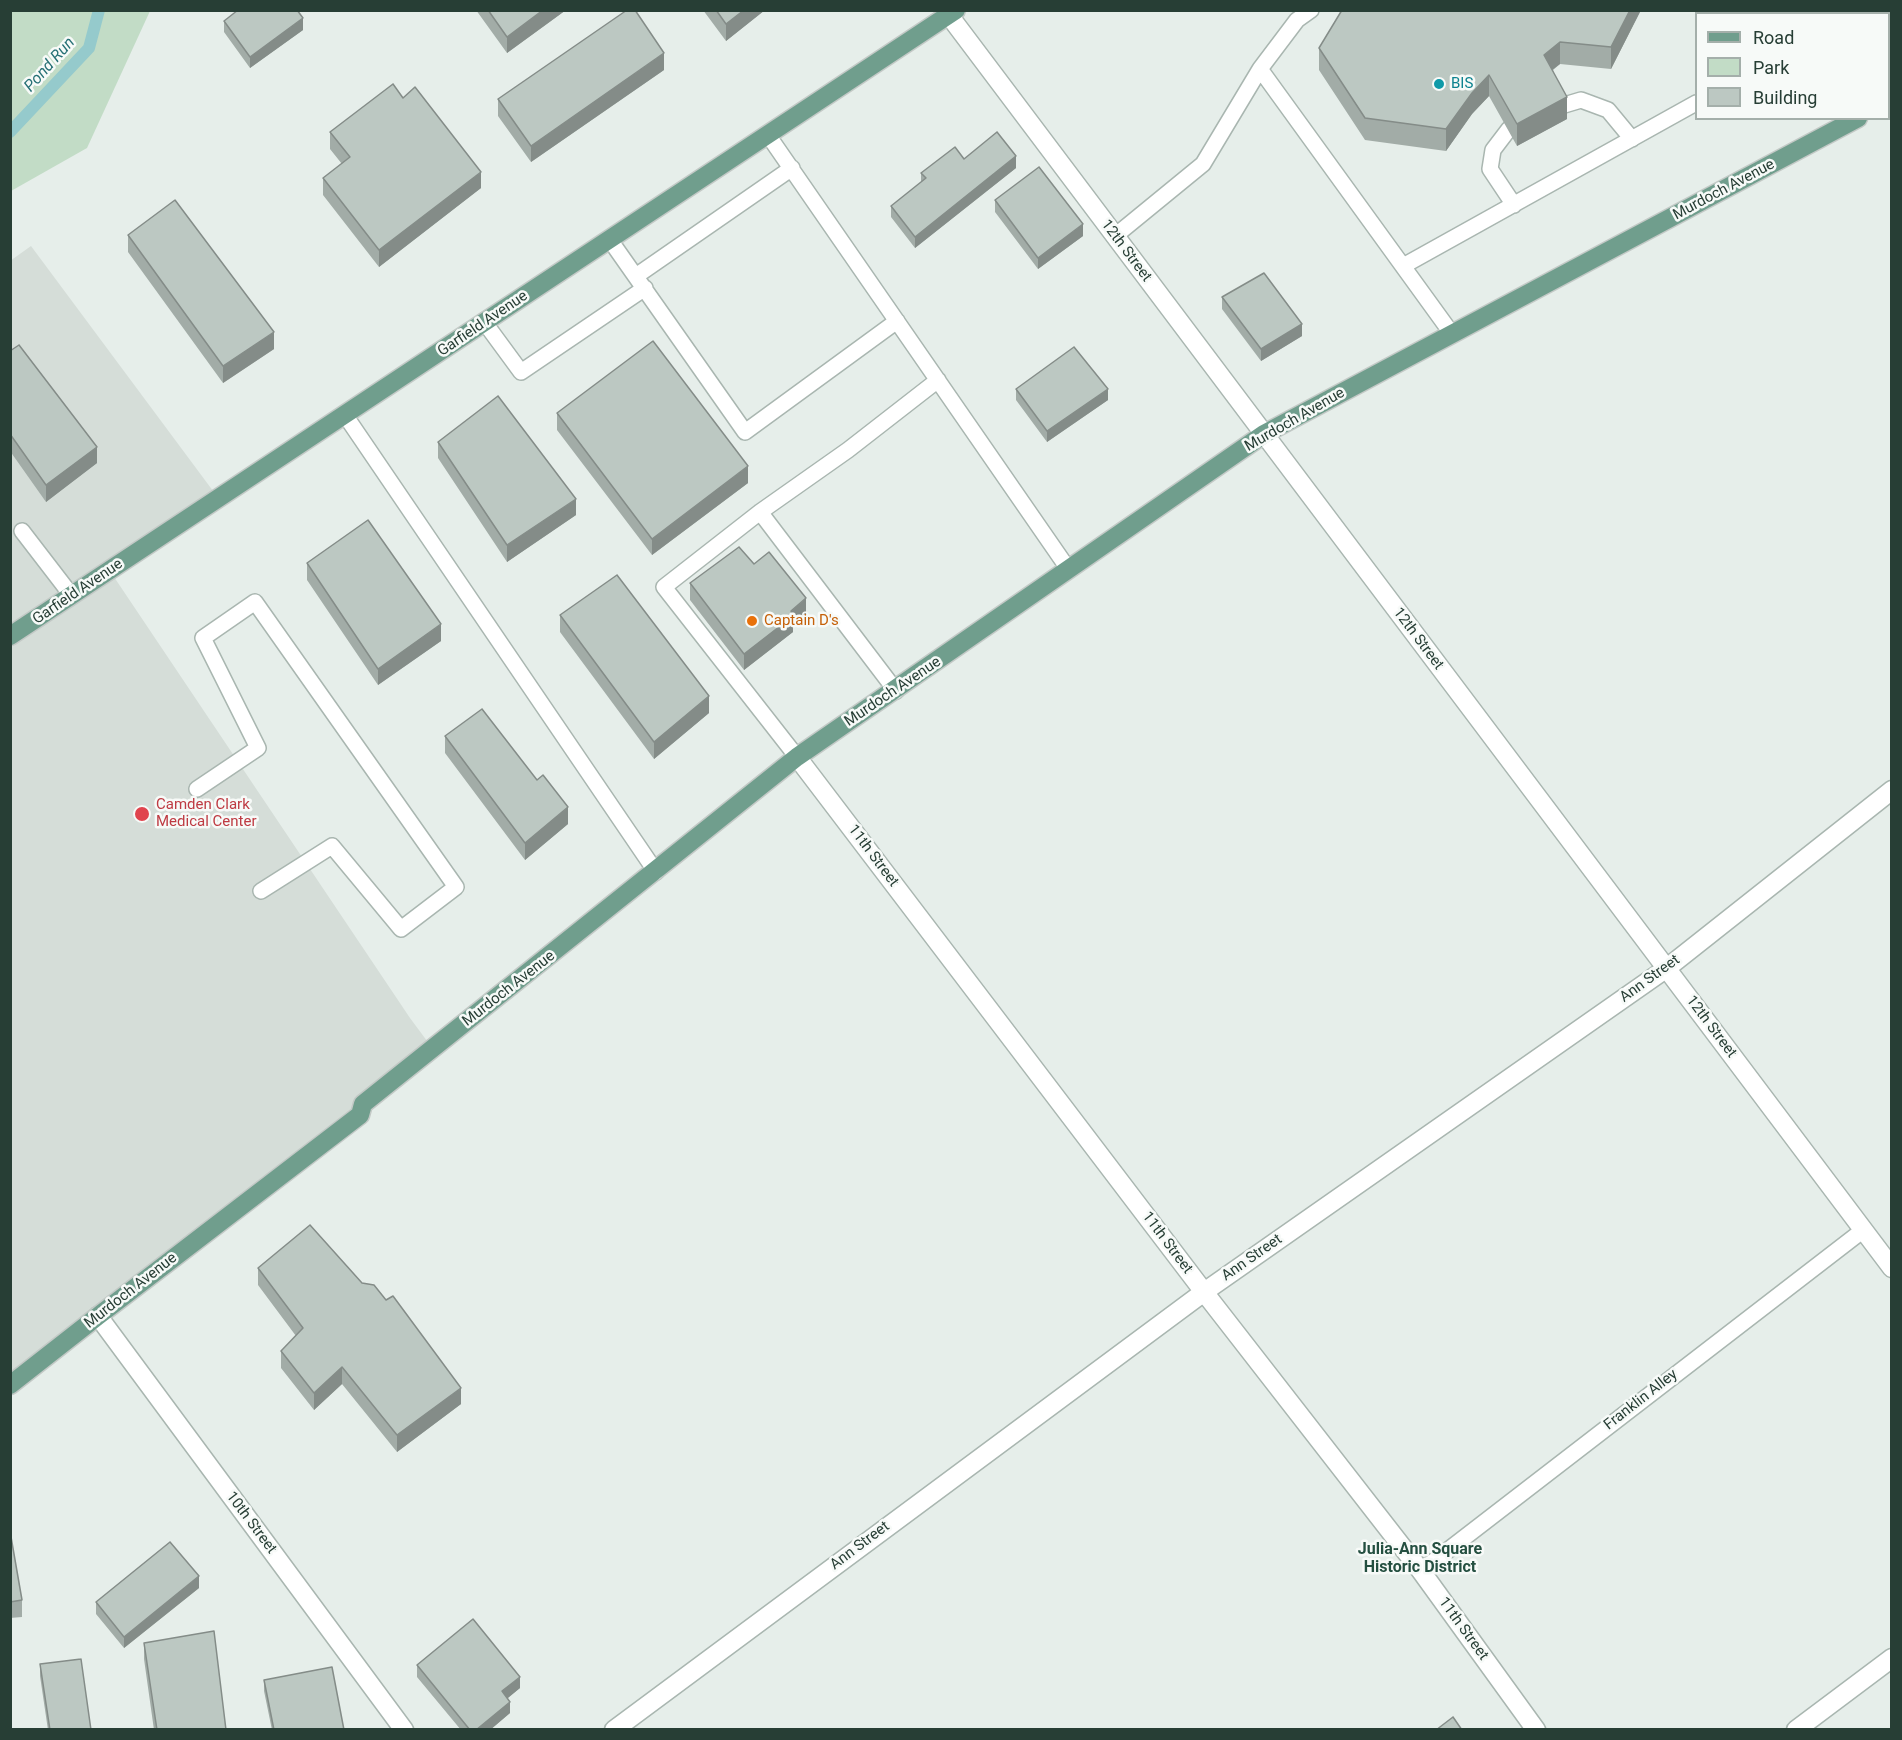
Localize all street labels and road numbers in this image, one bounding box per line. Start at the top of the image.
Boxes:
street label: Murdoch Avenue [1670,156,1778,224]
street label: 12th Street [1097,216,1155,286]
street label: Garfield Avenue [435,287,531,361]
street label: Murdoch Avenue [1242,384,1348,456]
street label: Garfield Avenue [30,555,126,629]
street label: 12th Street [1389,604,1447,674]
street label: Murdoch Avenue [841,653,945,731]
street label: 11th Street [844,821,902,891]
street label: Murdoch Avenue [459,947,559,1031]
street label: Ann Street [1617,951,1683,1007]
street label: 12th Street [1682,992,1740,1062]
street label: 11th Street [1138,1208,1196,1278]
street label: Ann Street [1218,1231,1286,1285]
street label: Murdoch Avenue [81,1249,181,1333]
street label: Franklin Alley [1601,1366,1681,1434]
street label: 10th Street [222,1488,280,1558]
street label: Ann Street [827,1518,893,1574]
street label: 11th Street [1434,1594,1492,1664]

